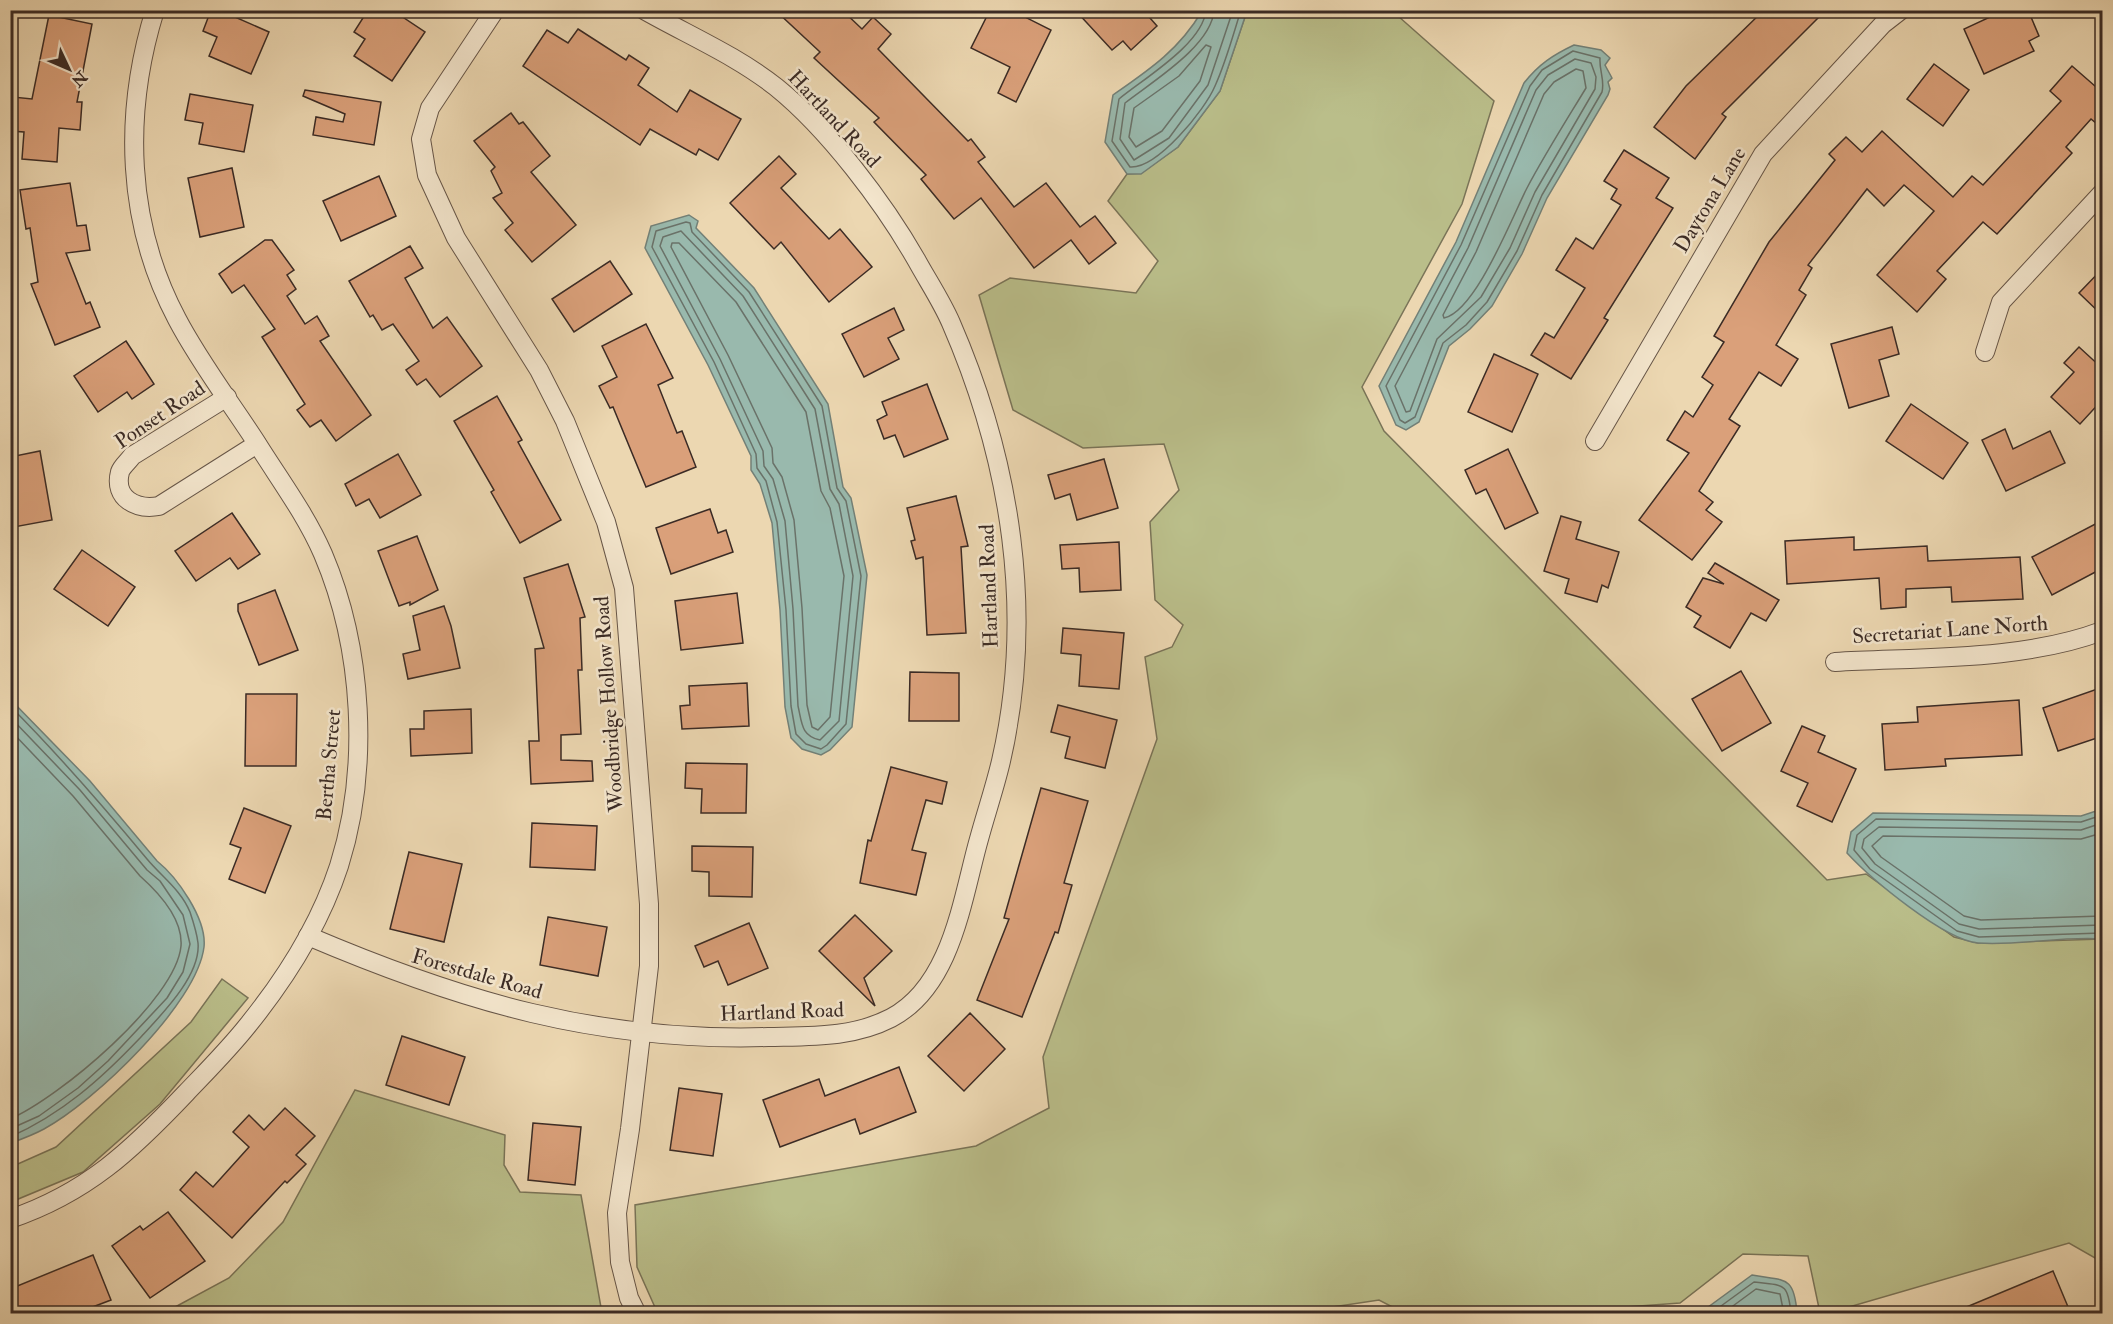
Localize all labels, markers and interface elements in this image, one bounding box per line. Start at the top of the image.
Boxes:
north arrow [39,39,99,99]
street label: Hartland Road [782,64,887,174]
text: N [66,66,92,91]
street label: Daytona Lane [1668,142,1752,258]
street label: Ponset Road [109,374,211,455]
street label: Hartland Road [973,523,1005,648]
street label: Woodbridge Hollow Road [588,595,630,814]
street label: Secretariat Lane North [1851,610,2049,650]
street label: Bertha Street [311,708,347,822]
street label: Forestdale Road [409,942,546,1006]
street label: Hartland Road [720,996,845,1028]

